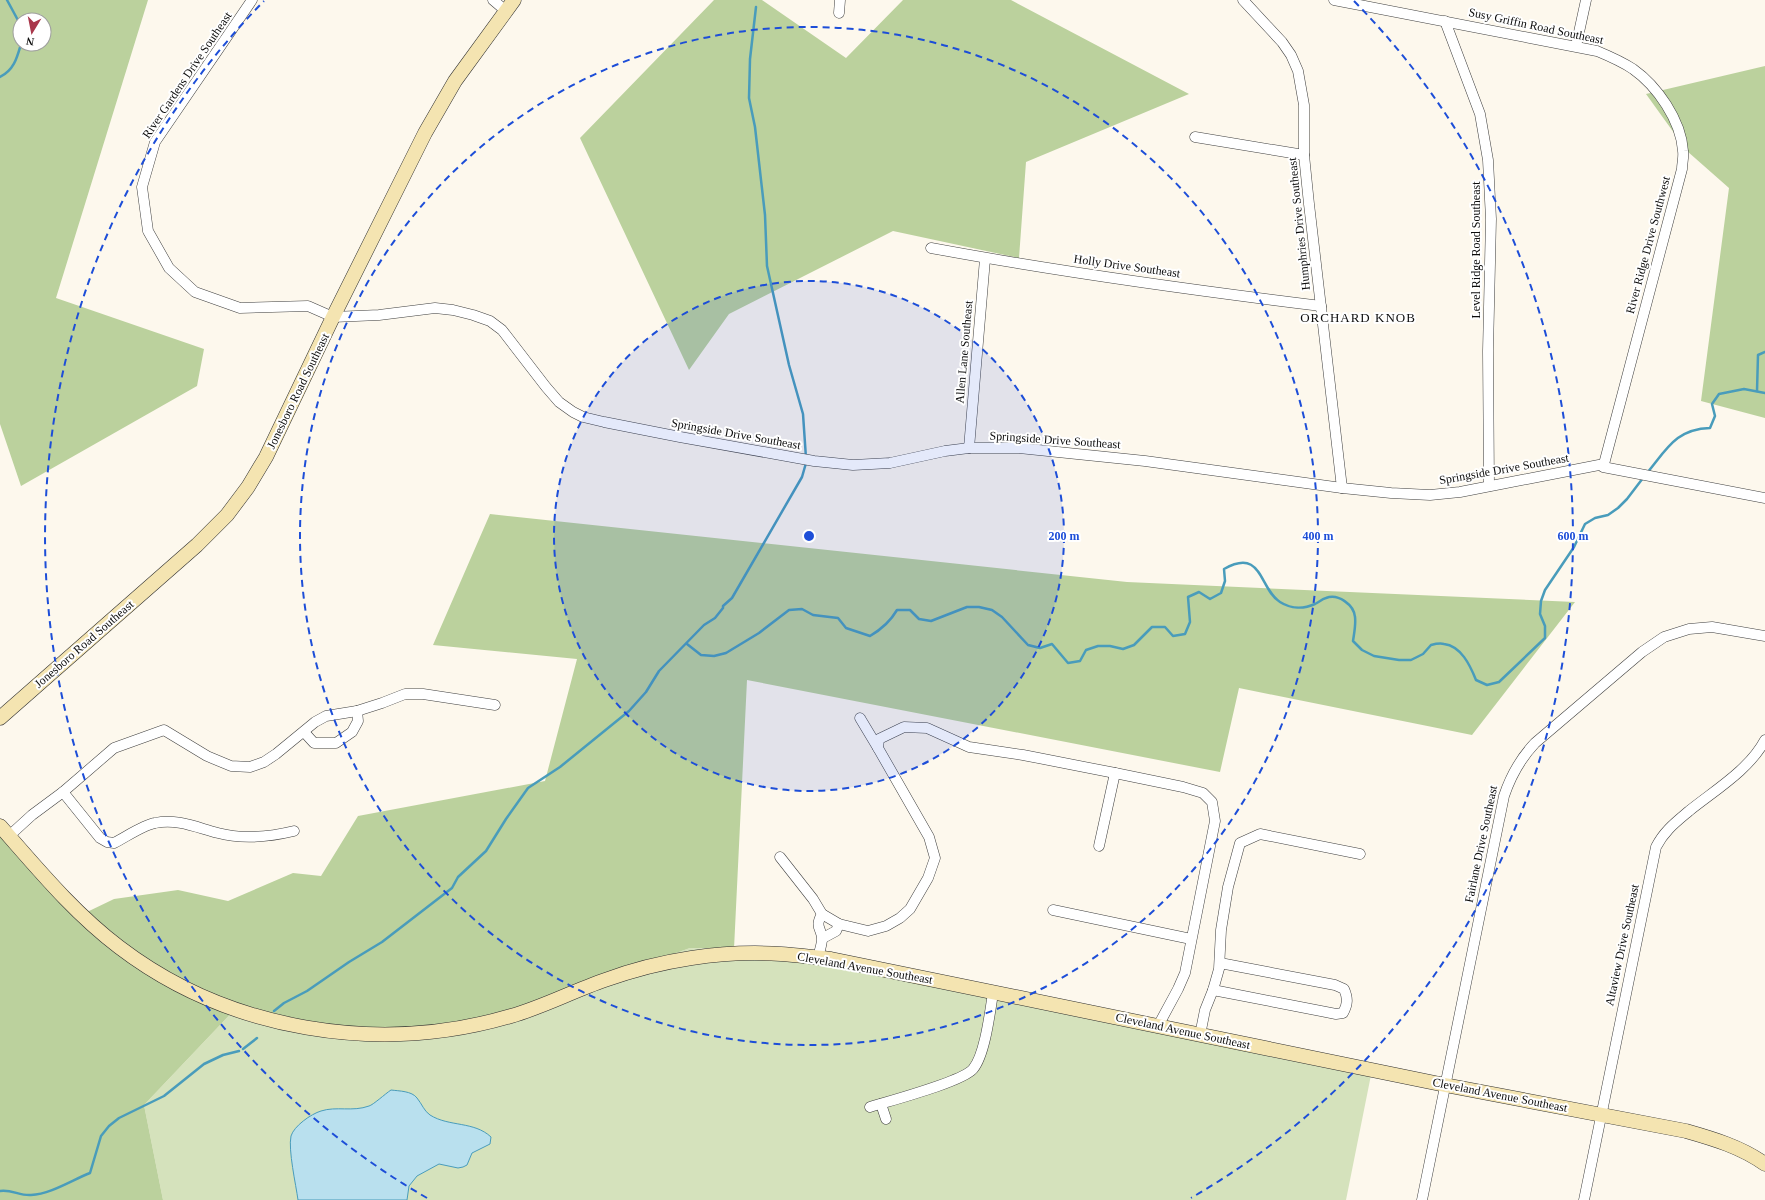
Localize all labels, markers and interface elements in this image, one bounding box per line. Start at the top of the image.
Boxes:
street label: Susy Griffin Road Southeast [1467,5,1605,47]
street label: River Gardens Drive Southeast [139,9,235,141]
north arrow [12,12,52,52]
text: N [25,35,35,48]
street label: Humphries Drive Southeast [1285,156,1313,291]
street label: River Ridge Drive Southwest [1623,174,1673,315]
street label: Level Ridge Road Southeast [1469,181,1483,318]
street label: Holly Drive Southeast [1073,252,1182,280]
street label: Allen Lane Southeast [953,299,976,404]
district label: ORCHARD KNOB [1300,310,1416,325]
street label: Jonesboro Road Southeast [264,330,332,451]
street label: Springside Drive Southeast [670,416,803,452]
street label: Springside Drive Southeast [989,428,1122,452]
street label: Springside Drive Southeast [1438,451,1571,487]
centre of rings [802,529,816,543]
text: 200 m [1049,529,1080,543]
text: 400 m [1303,529,1334,543]
text: 600 m [1558,529,1589,543]
street label: Jonesboro Road Southeast [32,597,137,691]
street label: Fairlane Drive Southeast [1462,784,1500,904]
street label: Altaview Drive Southeast [1602,882,1642,1007]
street label: Cleveland Avenue Southeast [796,949,934,987]
street label: Cleveland Avenue Southeast [1114,1010,1252,1052]
street label: Cleveland Avenue Southeast [1431,1075,1569,1115]

